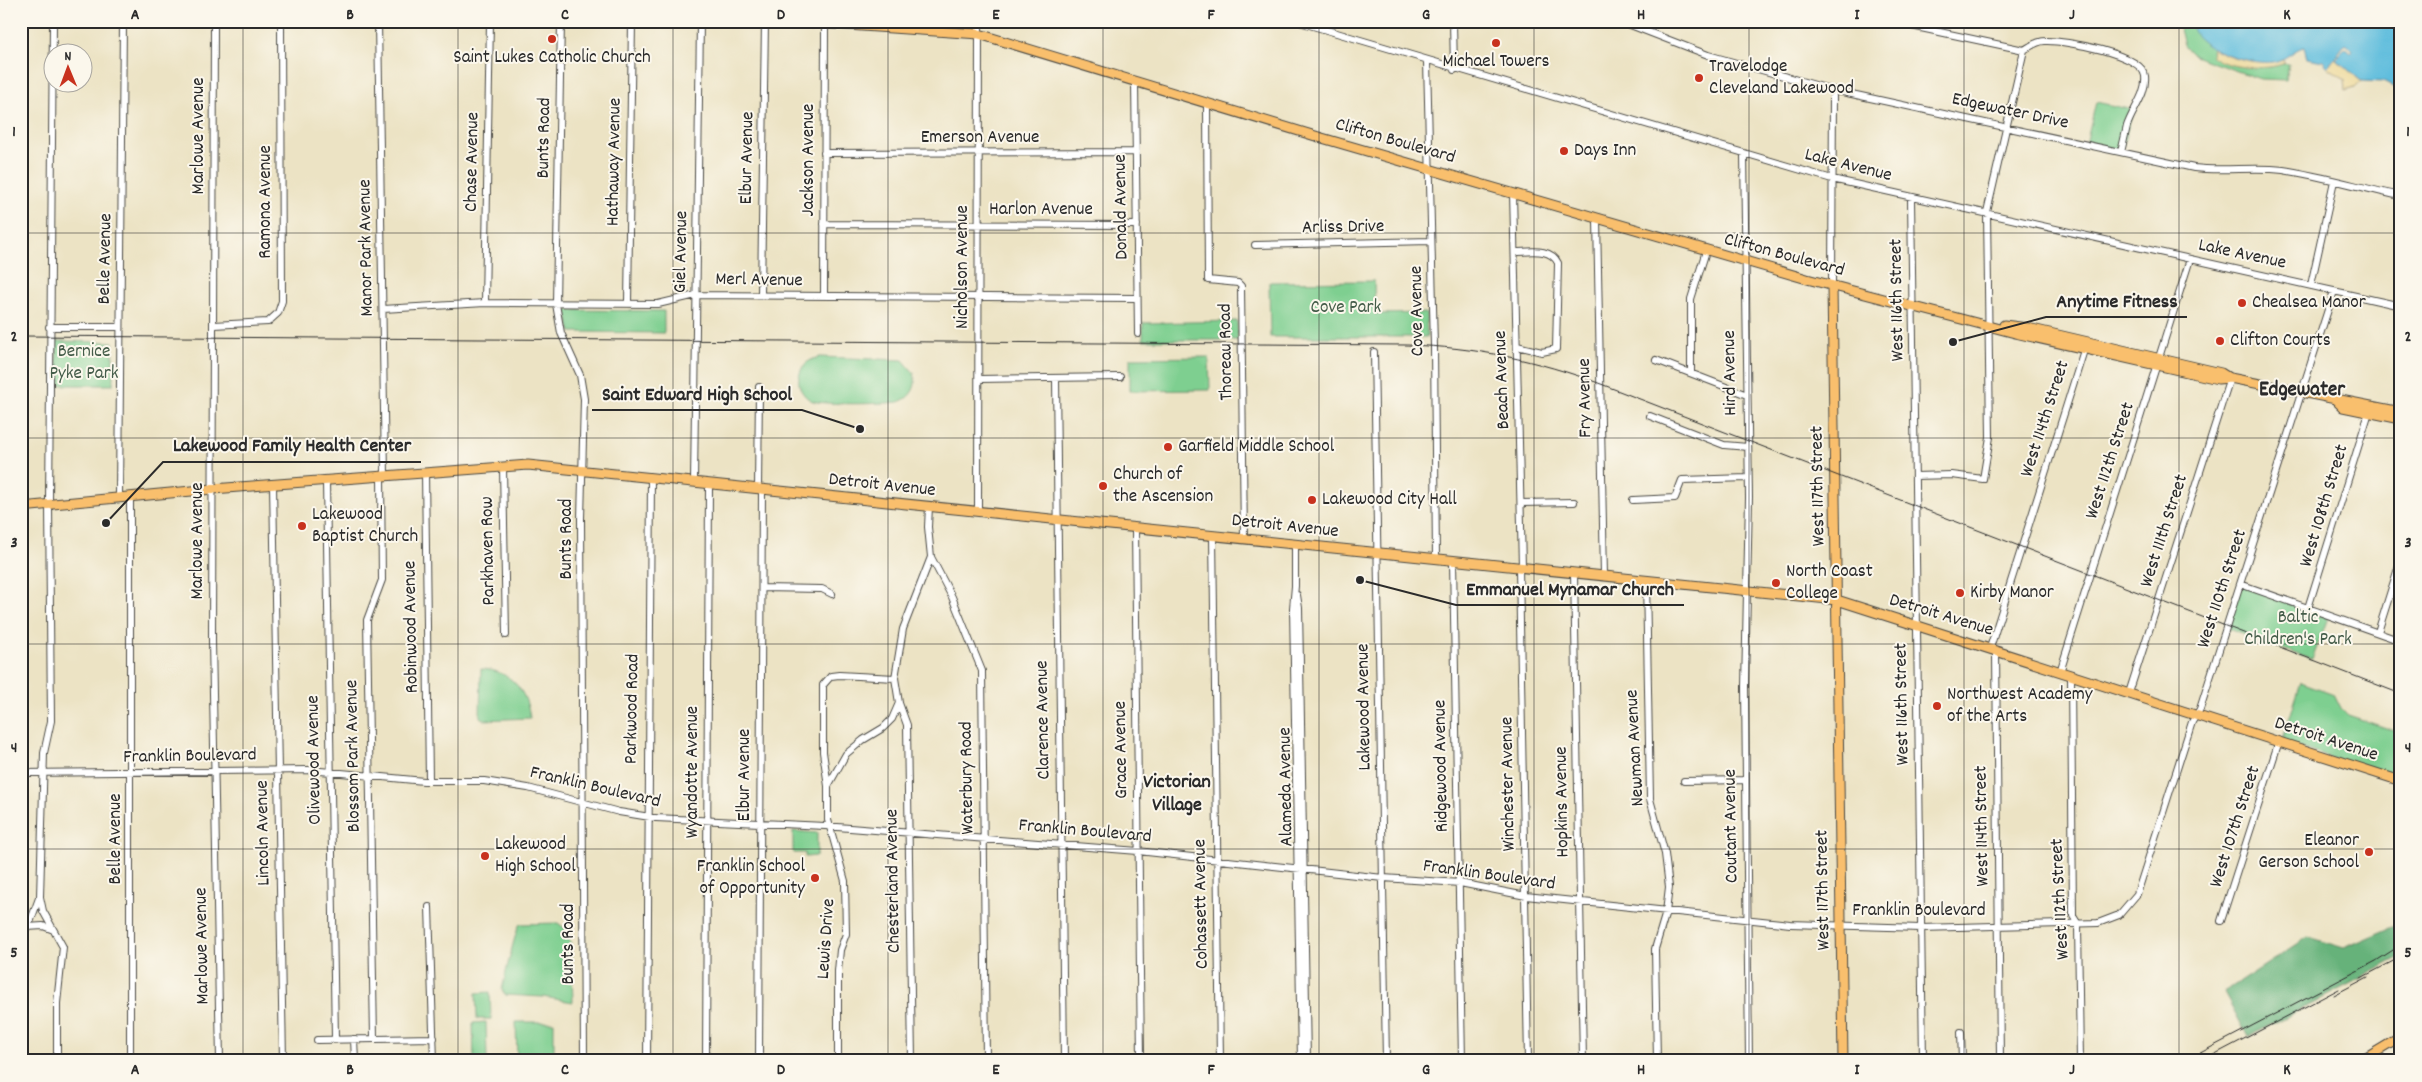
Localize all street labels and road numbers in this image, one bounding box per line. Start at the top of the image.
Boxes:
street label: Marlowe Avenue [186,77,213,195]
street label: Edgewater Drive [1949,86,2071,138]
street label: Bunts Road [531,97,559,179]
street label: Hathaway Avenue [600,98,630,226]
street label: Jackson Avenue [796,104,823,216]
street label: Elbur Avenue [734,111,762,205]
street label: Chase Avenue [459,112,487,212]
street label: Clifton Boulevard [1332,112,1458,172]
street label: Emerson Avenue [921,125,1039,152]
street label: Lake Avenue [1801,142,1895,190]
street label: Ramona Avenue [253,145,280,259]
street label: Donald Avenue [1108,154,1136,260]
street label: Manor Park Avenue [352,179,382,317]
street label: Harlon Avenue [989,197,1093,224]
street label: Nicholson Avenue [950,205,977,329]
street label: Giel Avenue [668,211,696,293]
street label: Belle Avenue [92,213,120,305]
street label: Arliss Drive [1302,214,1384,242]
street label: Clifton Boulevard [1721,227,1847,285]
street label: Lake Avenue [2196,233,2288,277]
street label: West 116th Street [1883,239,1913,361]
street label: Cove Avenue [1404,266,1432,356]
street label: Merl Avenue [715,267,803,295]
street label: Thoreau Road [1213,303,1241,401]
street label: Beach Avenue [1488,330,1518,430]
street label: Hird Avenue [1717,330,1745,416]
street label: West 114th Street [2014,357,2078,481]
street label: Fry Avenue [1572,358,1600,438]
street label: West 112th Street [2079,399,2143,523]
street label: West 117th Street [1804,426,1834,546]
street label: West 108th Street [2294,441,2356,571]
street label: Detroit Avenue [827,467,937,505]
street label: West 111th Street [2134,471,2196,591]
street label: Marlowe Avenue [185,482,212,600]
street label: Parkhaven Row [475,496,503,606]
street label: Bunts Road [554,499,581,579]
street label: Detroit Avenue [1230,508,1340,546]
street label: West 110th Street [2191,526,2255,652]
street label: Robinwood Avenue [397,560,427,694]
street label: Detroit Avenue [1886,587,1996,645]
street label: Lakewood Avenue [1350,643,1380,771]
street label: West 116th Street [1888,643,1918,765]
street label: Parkwood Road [619,654,647,764]
street label: Clarence Avenue [1029,660,1059,780]
street label: Blossom Park Avenue [339,679,369,833]
street label: Newman Avenue [1619,689,1653,807]
street label: Olivewood Avenue [300,695,330,825]
street label: Ridgewood Avenue [1427,699,1457,833]
street label: Grace Avenue [1108,701,1136,799]
street label: Wyandotte Avenue [680,706,707,838]
street label: Detroit Avenue [2271,711,2381,769]
street label: Winchester Avenue [1494,716,1524,852]
street label: Waterbury Road [954,721,982,835]
street label: Alameda Avenue [1272,727,1302,847]
street label: Elbur Avenue [732,729,759,821]
street label: Franklin Boulevard [123,742,257,772]
street label: Hopkins Avenue [1549,746,1577,858]
street label: Franklin Boulevard [527,760,663,816]
street label: West 107th Street [2204,763,2268,891]
street label: West 114th Street [1968,765,1998,887]
street label: Coutant Avenue [1718,769,1746,883]
street label: Lincoln Avenue [250,780,278,886]
street label: Belle Avenue [103,793,130,885]
street label: Chesterland Avenue [879,809,909,953]
street label: Franklin Boulevard [1017,813,1153,851]
street label: West 117th Street [1809,830,1839,950]
street label: West 112th Street [2044,838,2078,960]
street label: Cohassett Avenue [1187,839,1217,969]
street label: Franklin Boulevard [1421,853,1557,899]
street label: Marlowe Avenue [188,887,218,1005]
street label: Lewis Drive [811,898,843,980]
street label: Franklin Boulevard [1852,898,1986,925]
street label: Bunts Road [556,904,583,984]

